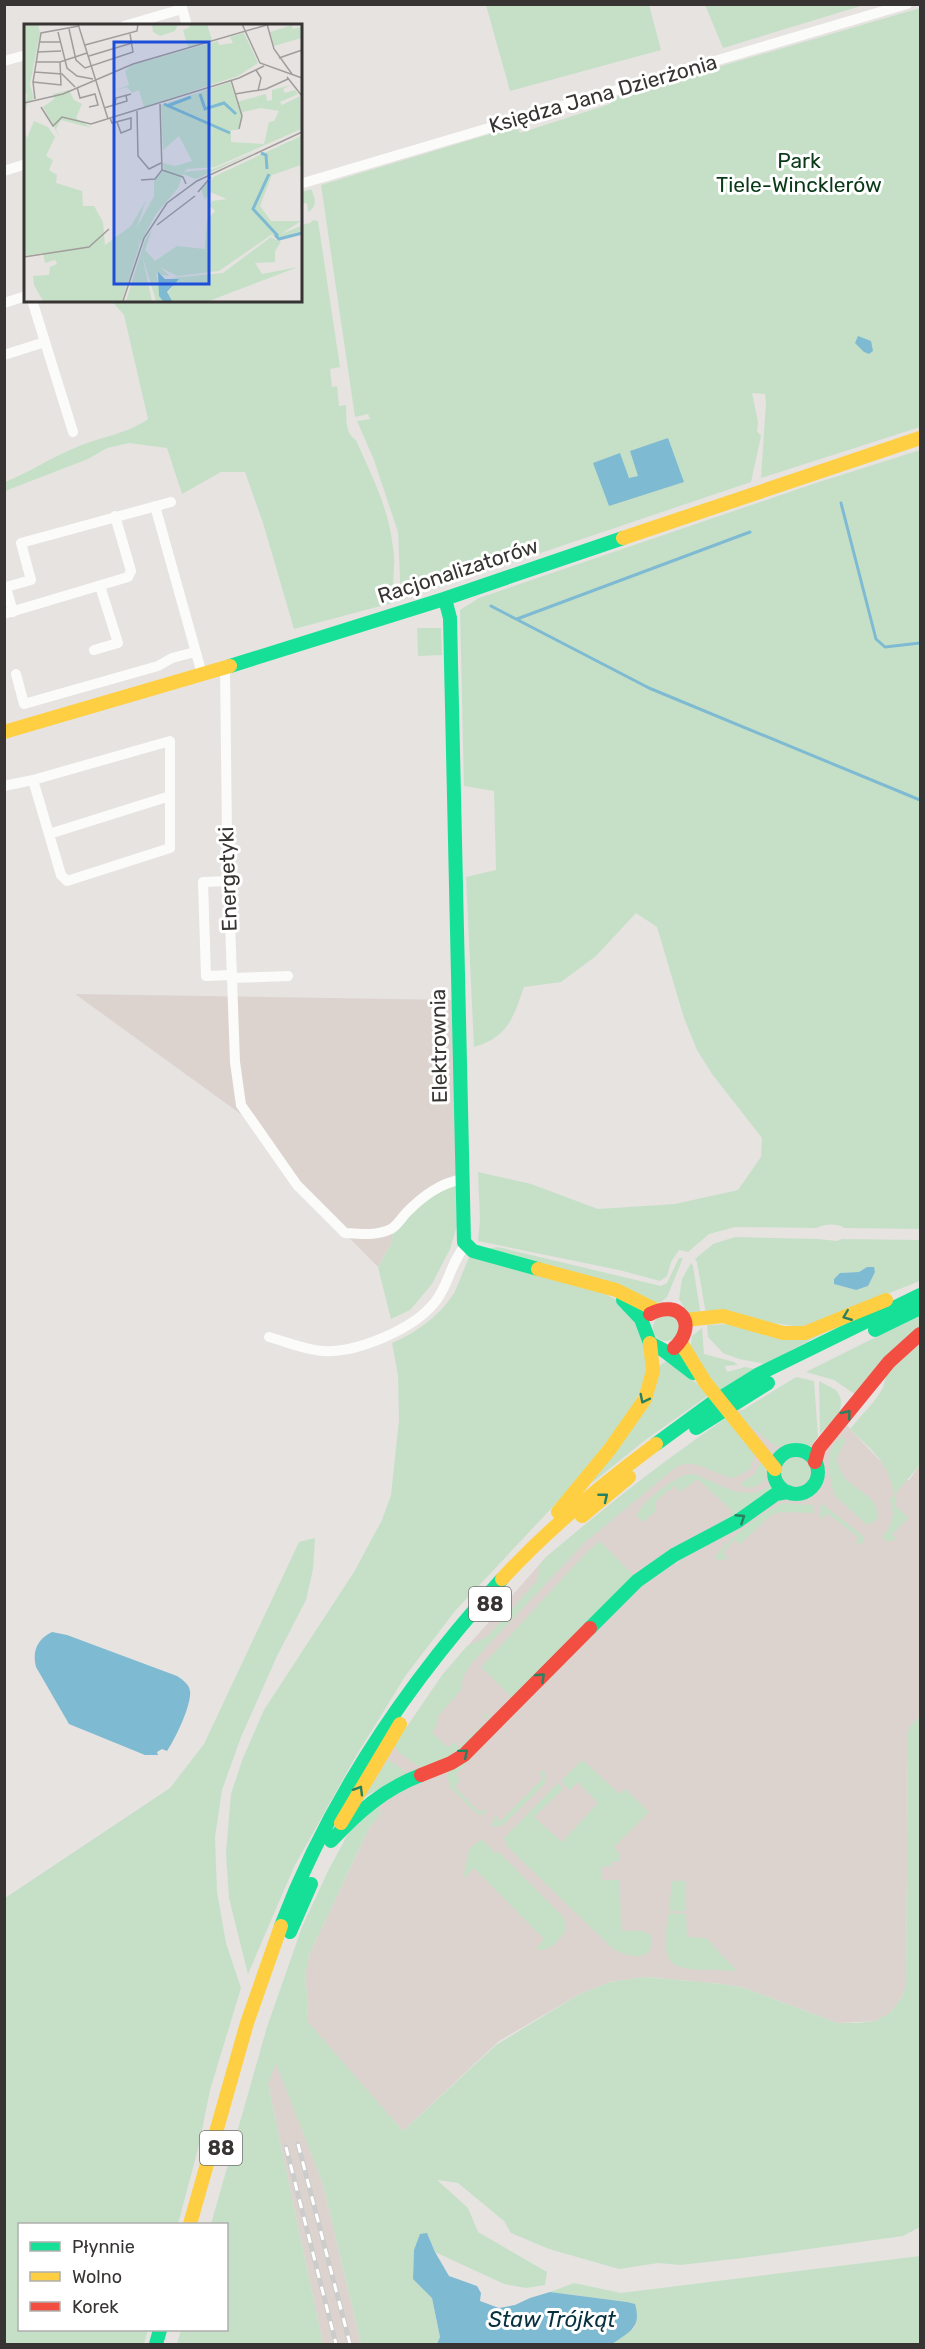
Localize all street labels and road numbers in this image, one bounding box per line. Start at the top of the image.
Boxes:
street label: Księdza Jana Dzierżonia [486,49,720,138]
street label: Racjonalizatorów [374,533,542,608]
street label: Energetyki [213,826,242,932]
street label: Elektrownia [425,989,452,1103]
road number: 88 [469,1587,511,1621]
road number: 88 [200,2131,242,2165]

